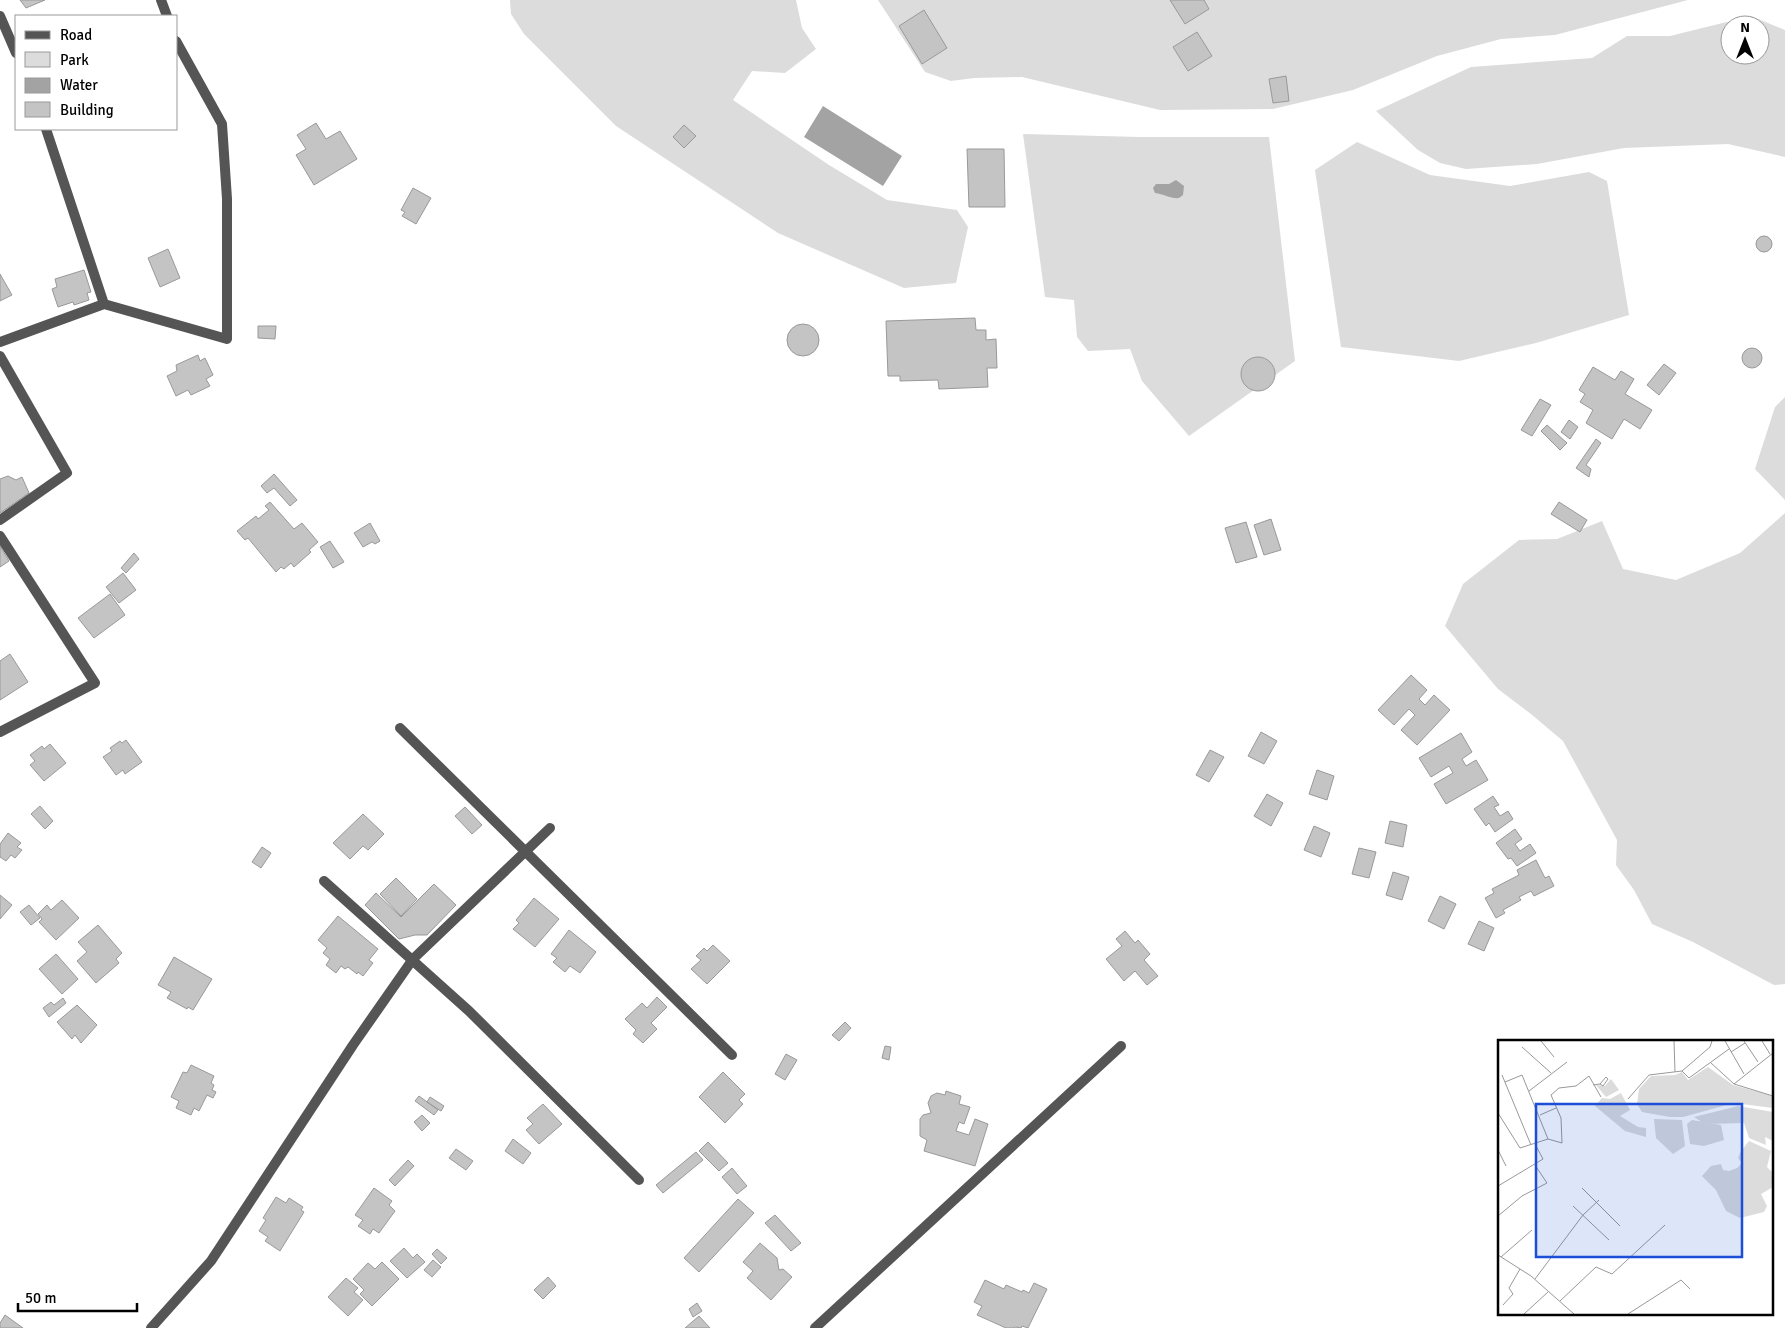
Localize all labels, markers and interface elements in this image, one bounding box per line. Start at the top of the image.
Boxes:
legend [15,15,178,130]
north arrow [1720,15,1770,65]
text: N [1740,19,1750,36]
text: Road [60,26,92,44]
text: Park [60,51,89,69]
text: Water [60,76,98,94]
text: Building [60,101,114,119]
inset map [1498,1040,1772,1316]
scale bar [18,1280,136,1312]
text: 50 m [25,1289,56,1307]

